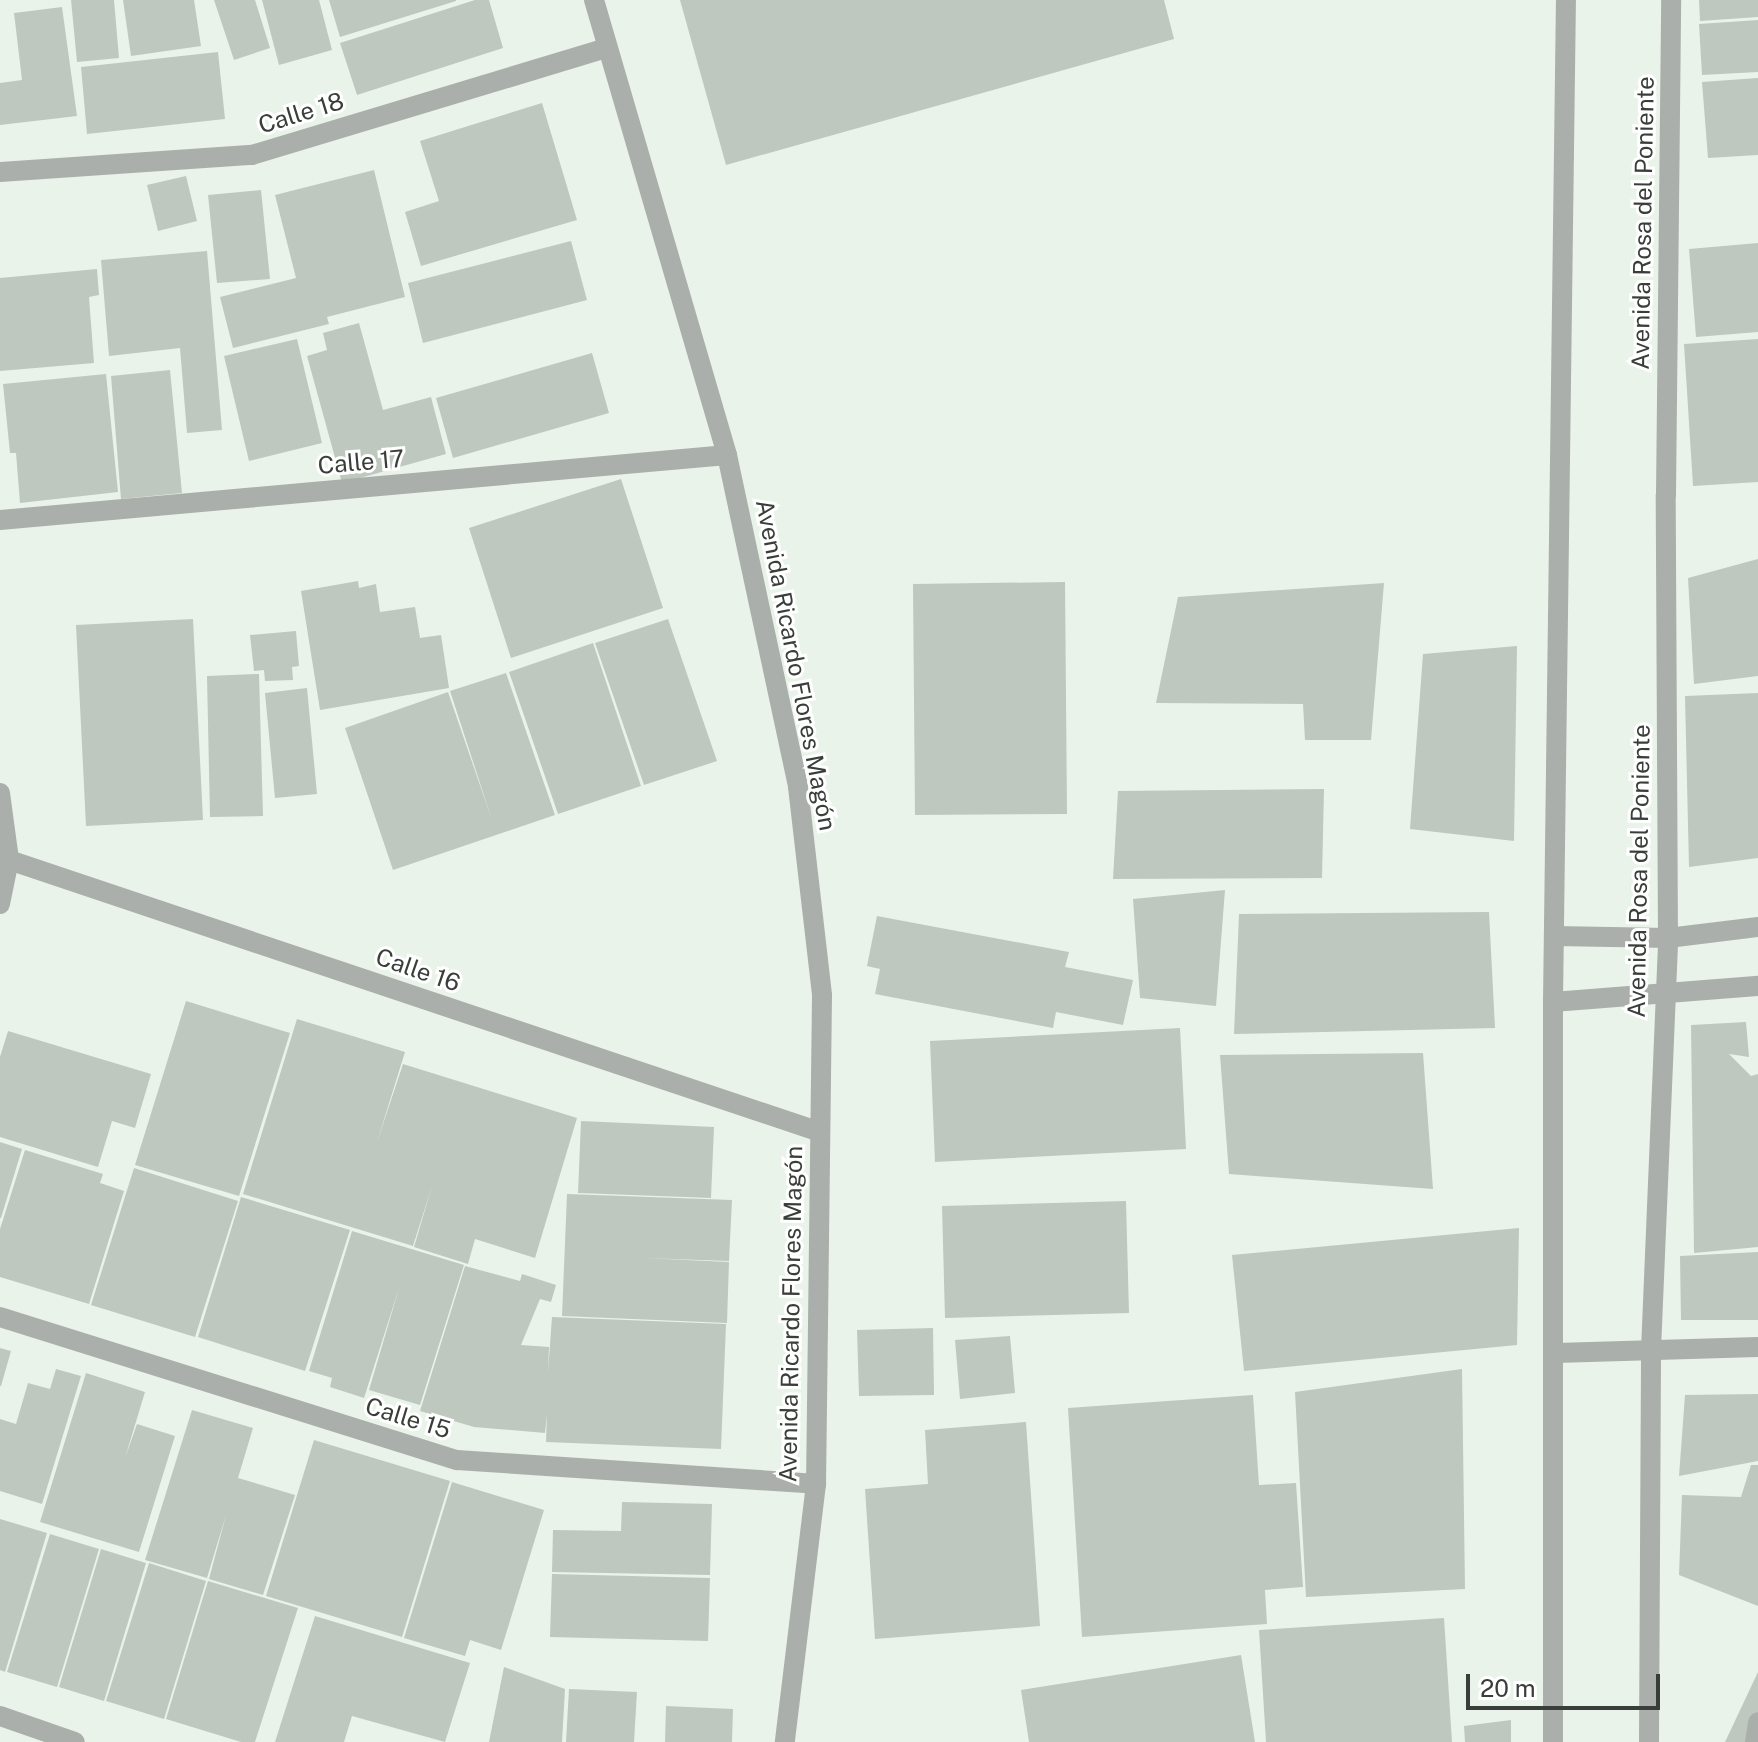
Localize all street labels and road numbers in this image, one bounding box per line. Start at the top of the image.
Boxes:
street label: Avenida Rosa del Poniente [1626,76,1660,370]
street label: Calle 18 [255,86,347,140]
street label: Calle 17 [317,444,405,480]
street label: Avenida Ricardo Flores Magón [750,497,842,833]
street label: Avenida Rosa del Poniente [1622,724,1656,1018]
street label: Calle 16 [372,942,464,998]
street label: Avenida Ricardo Flores Magón [774,1145,808,1483]
street label: Calle 15 [362,1391,454,1445]

